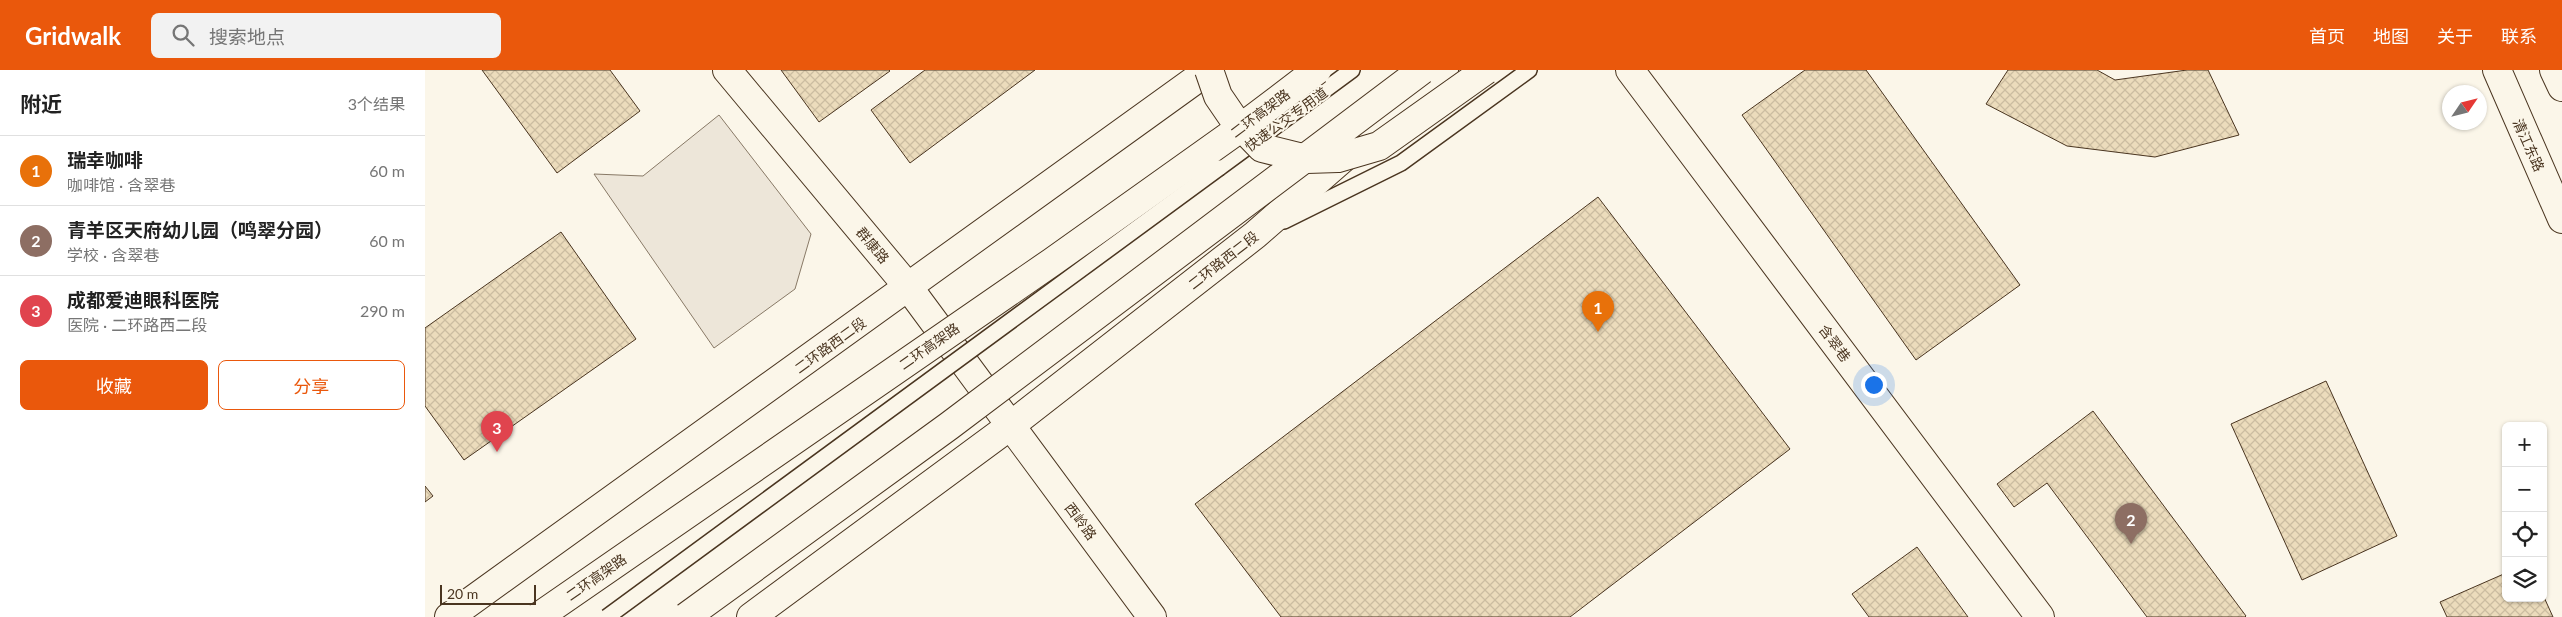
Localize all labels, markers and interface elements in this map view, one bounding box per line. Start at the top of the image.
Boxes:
search box [151,13,501,58]
text: Gridwalk [25,21,121,50]
icon: search [169,21,197,49]
text: 搜索地点 [209,25,285,48]
text: 首页 [2309,25,2345,47]
text: 地图 [2373,25,2409,47]
text: 关于 [2437,25,2473,47]
text: 联系 [2501,25,2537,47]
street label: 快速公交专用道 [1241,83,1331,155]
street label: 二环高架路 [1227,85,1293,141]
north arrow [2442,85,2487,130]
text: 附近 [20,91,62,116]
text: 3个结果 [348,94,405,113]
street label: 清江东路 [2510,116,2548,174]
text: 瑞幸咖啡 [67,148,143,171]
text: 1 [31,161,41,180]
text: 60 m [369,161,405,180]
text: 咖啡馆 · 含翠巷 [67,175,175,194]
text: 青羊区天府幼儿园（鸣翠分园） [67,218,333,241]
street label: 群康路 [853,223,893,267]
street label: 二环路西二段 [1185,227,1261,293]
text: 2 [31,231,41,250]
text: 60 m [369,231,405,250]
text: 学校 · 含翠巷 [67,245,159,264]
text: 成都爱迪眼科医院 [67,288,219,311]
pin: 1 [1582,291,1614,332]
text: 3 [31,301,41,320]
text: 290 m [360,301,405,320]
street label: 二环路西二段 [791,313,869,377]
text: 医院 · 二环路西二段 [67,315,207,334]
street label: 二环高架路 [895,319,963,373]
street label: 含翠巷 [1816,321,1854,365]
button: 收藏 [20,360,208,410]
button: 分享 [218,360,405,410]
your location [1861,372,1887,398]
pin: 3 [481,411,513,452]
map controls [2502,422,2547,602]
button: + [2502,422,2547,467]
button: − [2502,467,2547,512]
street label: 西岭路 [1062,499,1100,543]
pin: 2 [2115,503,2147,544]
button: locate [2502,512,2547,557]
street label: 二环高架路 [562,550,630,604]
button: layers [2502,557,2547,602]
scale bar [440,582,536,605]
text: 20 m [447,585,478,602]

